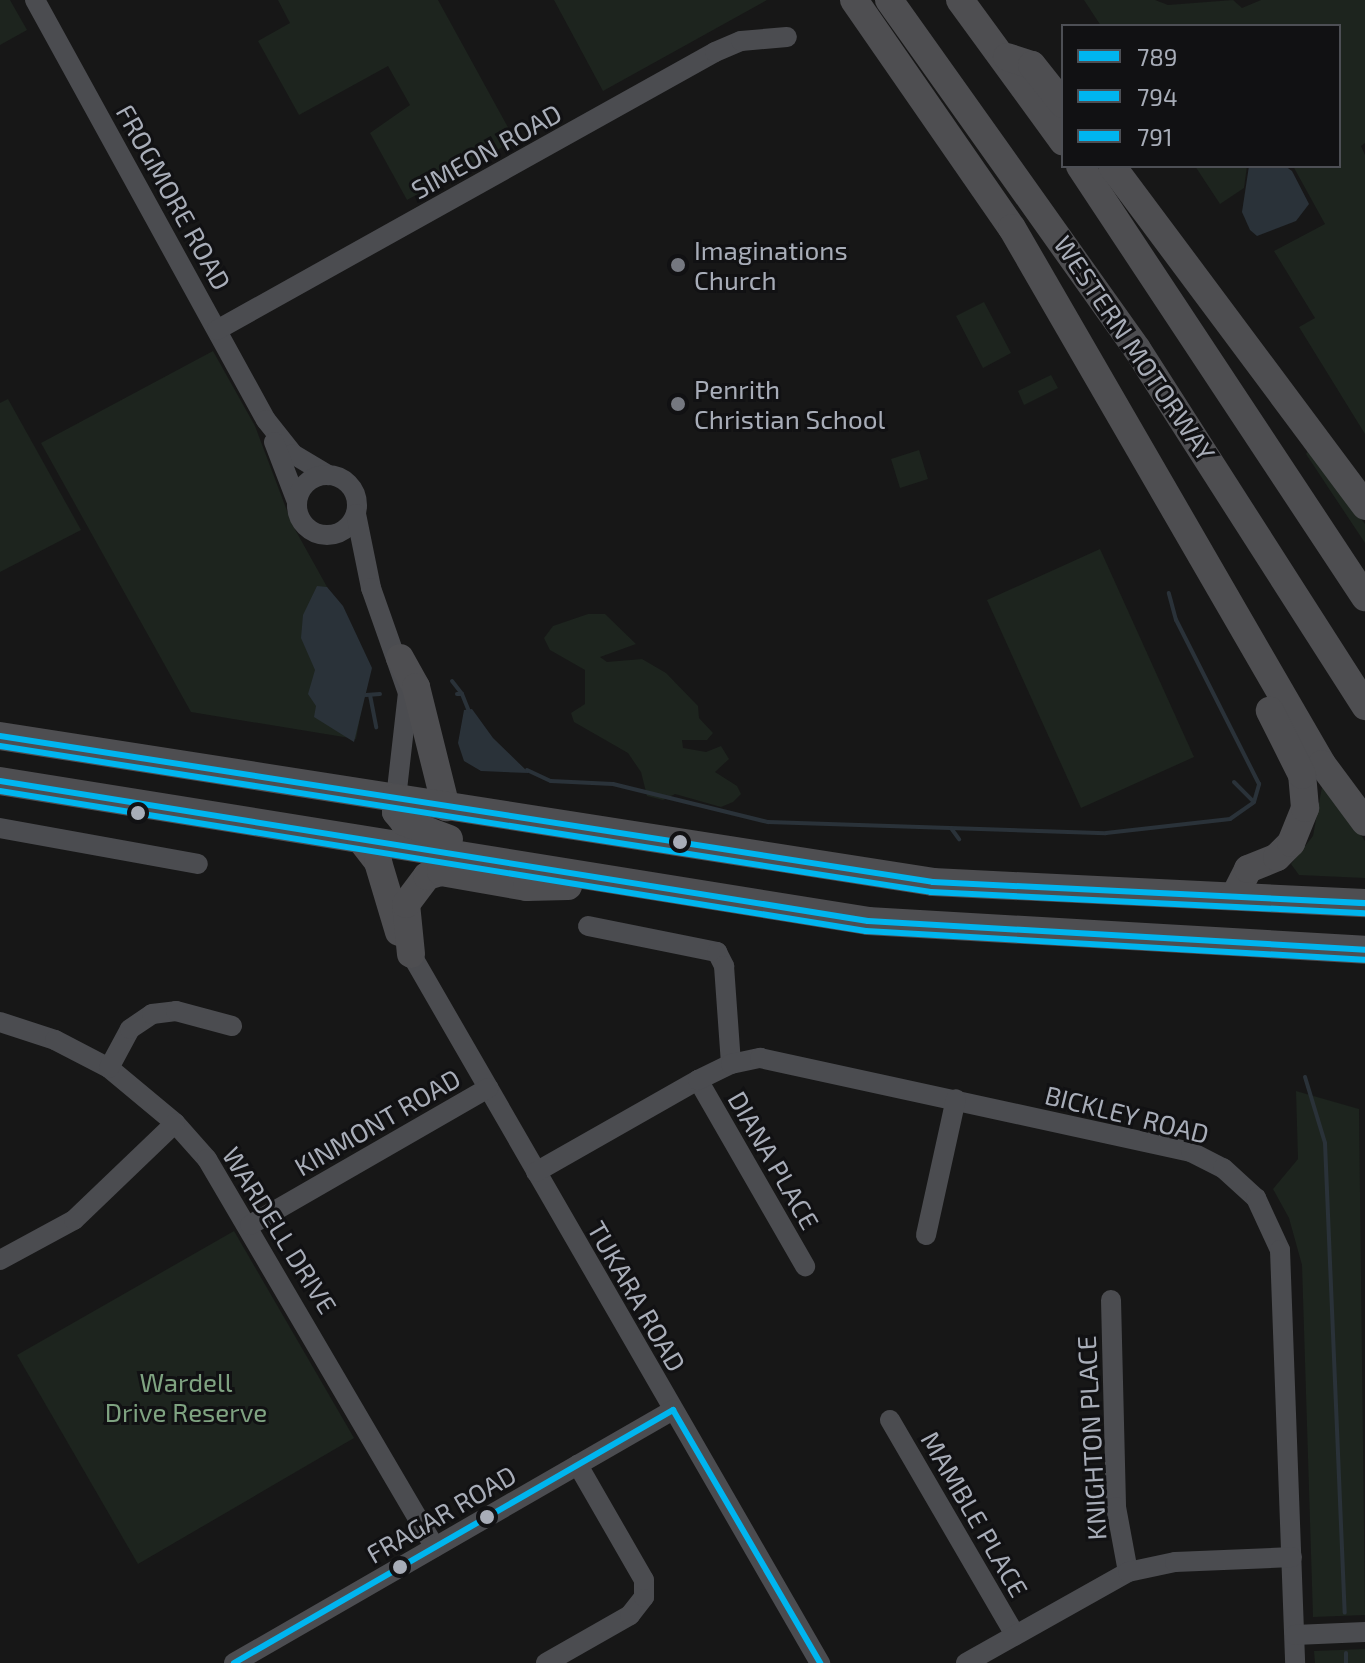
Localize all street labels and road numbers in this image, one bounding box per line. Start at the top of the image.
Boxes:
street label: SIMEON ROAD [405,97,567,205]
street label: FROGMORE ROAD [110,99,238,295]
street label: WESTERN MOTORWAY [1048,229,1222,467]
street label: KINMONT ROAD [288,1062,466,1182]
street label: BICKLEY ROAD [1042,1078,1212,1150]
street label: DIANA PLACE [722,1085,826,1235]
street label: WARDELL DRIVE [216,1141,344,1319]
street label: TUKARA ROAD [581,1215,693,1377]
street label: KNIGHTON PLACE [1070,1335,1112,1541]
street label: MAMBLE PLACE [915,1426,1035,1602]
street label: FRAGAR ROAD [361,1459,521,1569]

